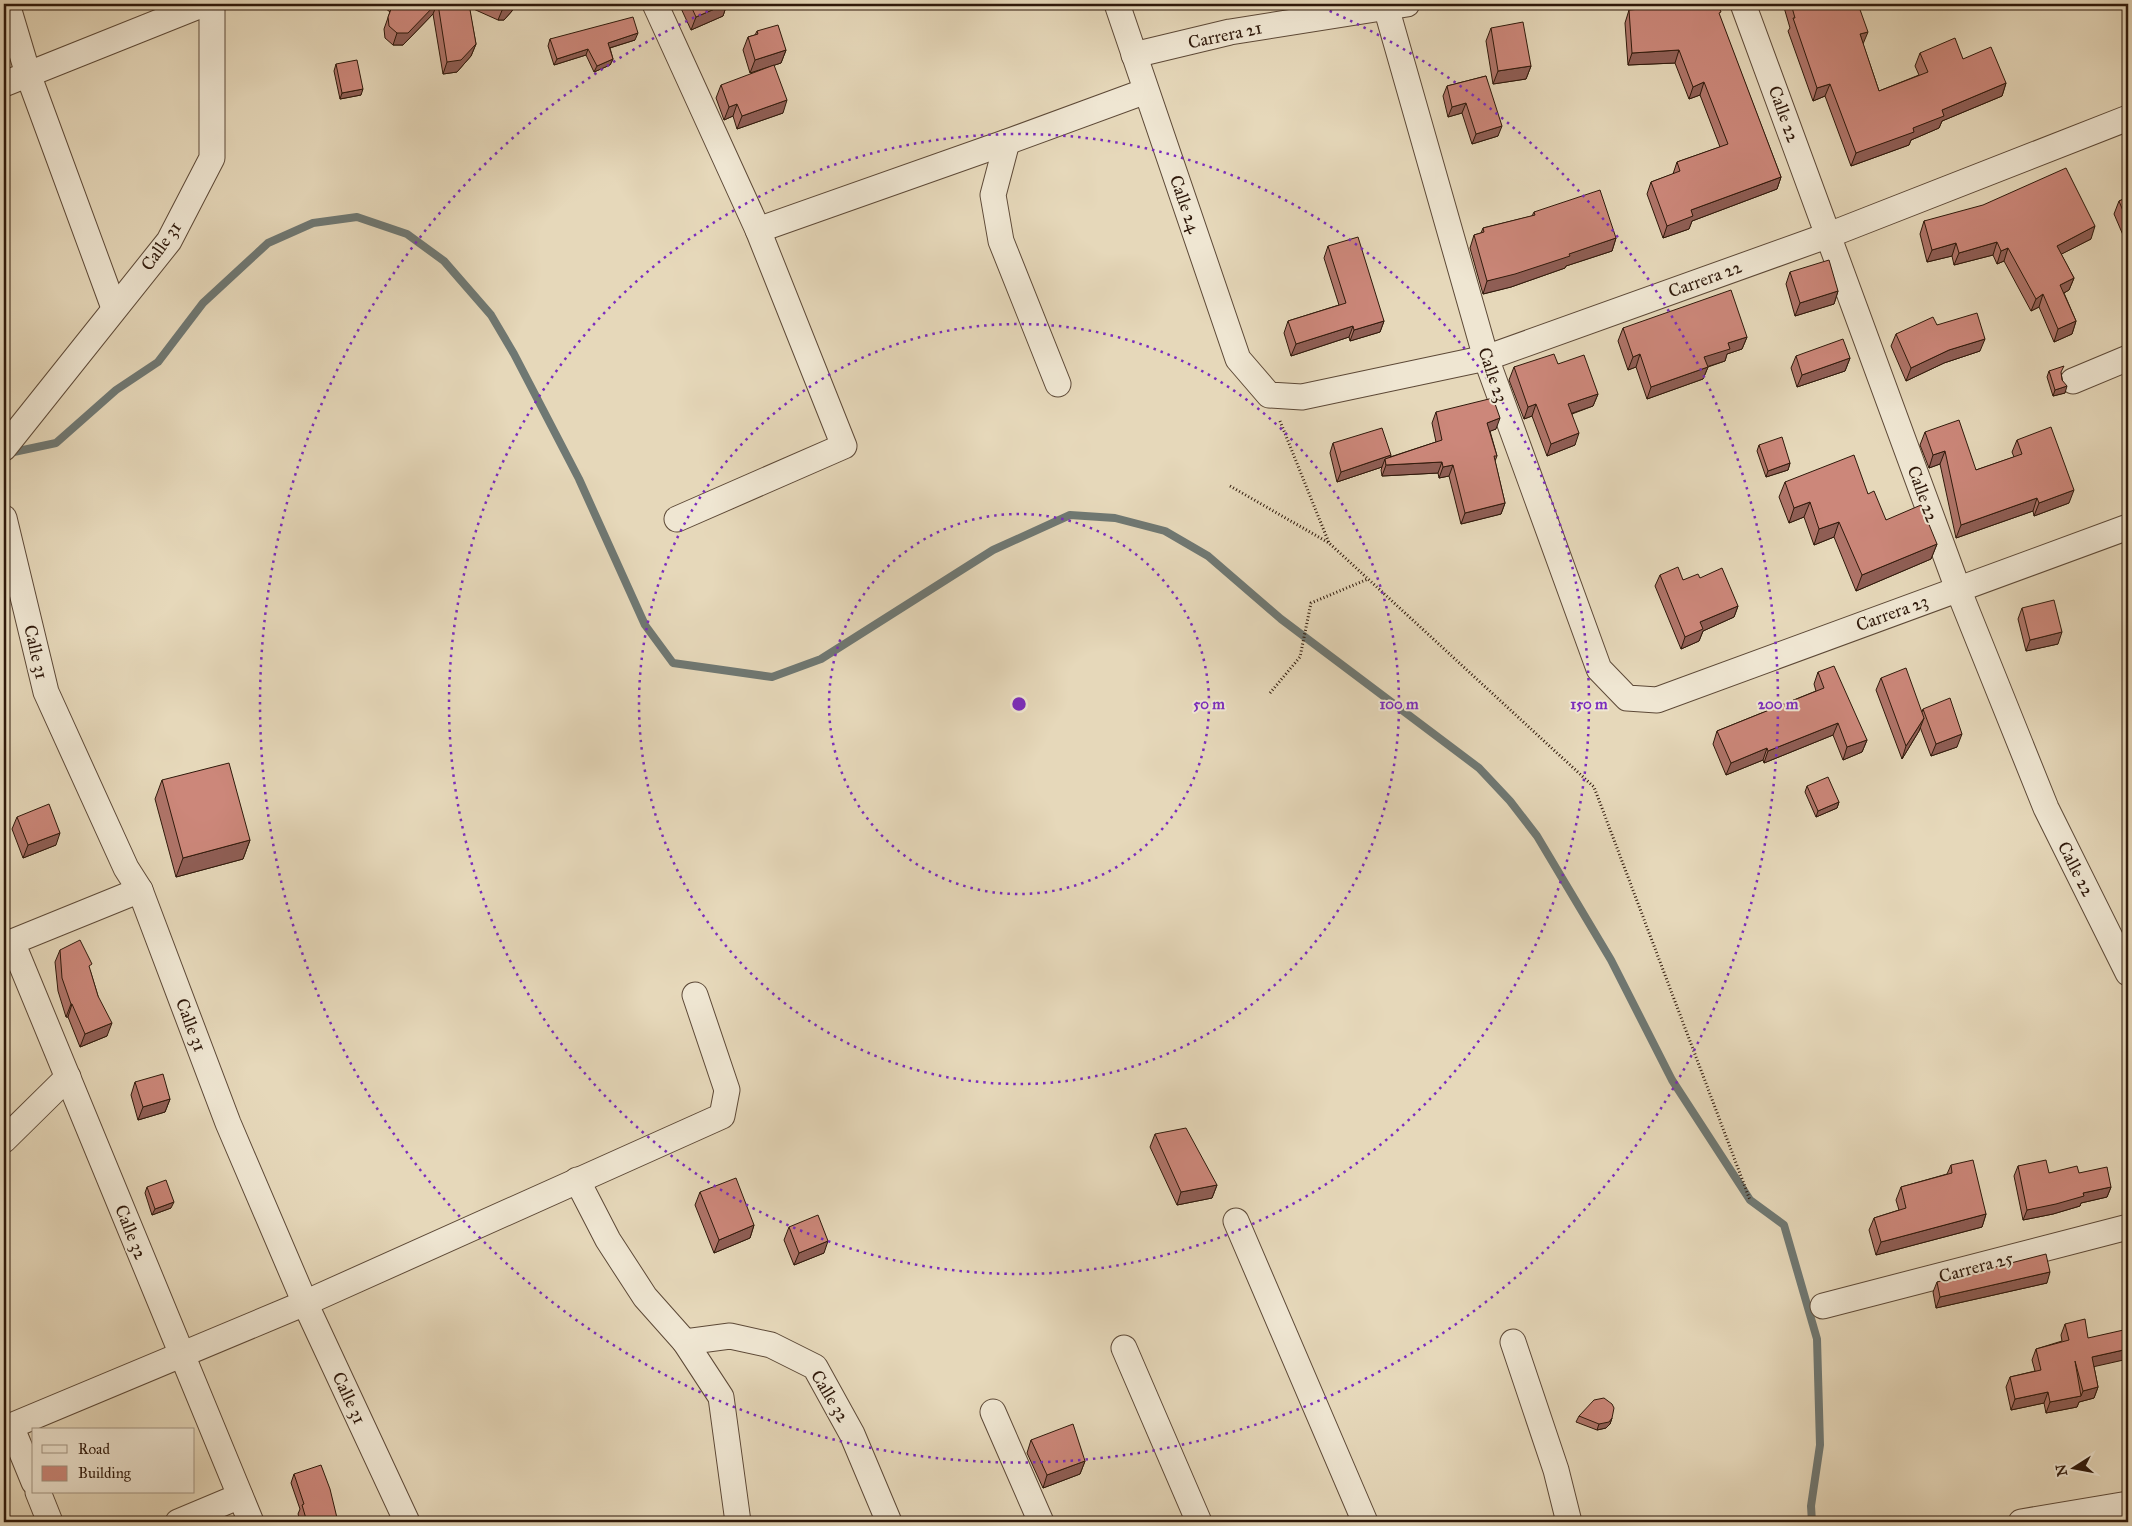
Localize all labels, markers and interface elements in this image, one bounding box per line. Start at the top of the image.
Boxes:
street label: Carrera 21 [1186,16,1264,54]
street label: Calle 22 [1764,83,1804,145]
street label: Calle 24 [1165,172,1205,237]
street label: Calle 31 [136,217,186,275]
street label: Carrera 22 [1665,256,1745,302]
street label: Calle 23 [1473,344,1513,406]
street label: Calle 22 [1903,463,1943,525]
street label: Carrera 23 [1853,590,1931,636]
street label: Calle 31 [19,623,53,681]
centre of rings [1010,695,1028,713]
text: 50 m [1193,695,1225,713]
text: 100 m [1379,695,1419,713]
text: 150 m [1570,695,1608,713]
text: 200 m [1758,695,1799,713]
street label: Calle 22 [2053,838,2099,900]
street label: Calle 31 [171,995,211,1055]
street label: Calle 32 [110,1201,152,1263]
street label: Carrera 25 [1936,1246,2016,1287]
street label: Calle 32 [806,1366,854,1426]
street label: Calle 31 [327,1368,371,1428]
legend [32,1428,195,1494]
text: Road [78,1440,110,1458]
north arrow [2050,1444,2100,1494]
text: N [2052,1463,2071,1478]
text: Building [78,1464,132,1482]

